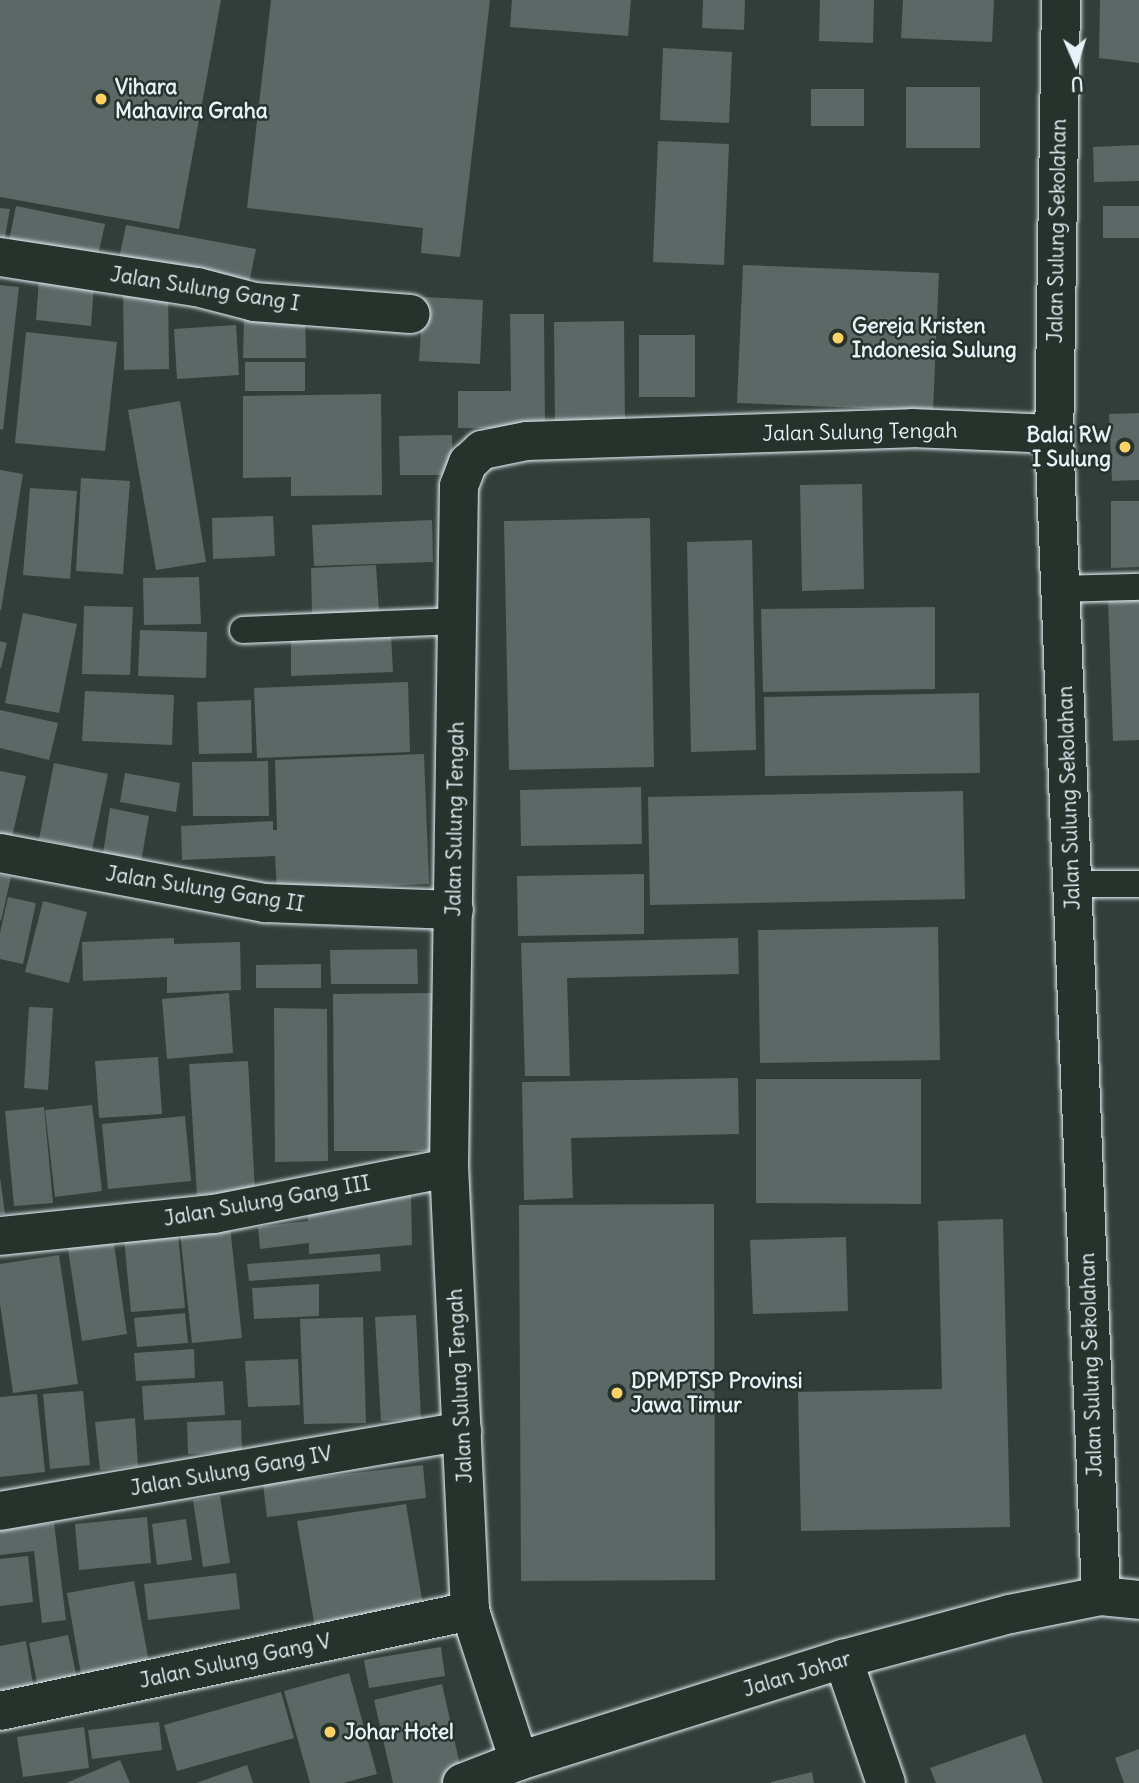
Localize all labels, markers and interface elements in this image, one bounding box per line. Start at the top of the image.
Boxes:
north arrow [1041,28,1111,98]
text: U [1070,72,1084,96]
place label: Vihara Mahavira Graha [115,74,268,124]
marker: Vihara Mahavira Graha [93,91,109,107]
street label: Jalan Sulung Sekolahan [1042,119,1072,343]
street label: Jalan Sulung Gang I [108,262,302,316]
place label: Gereja Kristen Indonesia Sulung [852,313,1017,363]
marker: Gereja Kristen Indonesia Sulung [830,330,846,346]
street label: Jalan Sulung Tengah [762,418,958,446]
place label: Balai RW I Sulung [1026,422,1111,472]
marker: Balai RW I Sulung [1117,439,1133,455]
street label: Jalan Sulung Sekolahan [1052,685,1086,911]
street label: Jalan Sulung Tengah [441,721,469,917]
street label: Jalan Sulung Gang II [104,861,306,917]
street label: Jalan Sulung Gang III [162,1170,372,1232]
street label: Jalan Sulung Sekolahan [1074,1252,1108,1478]
street label: Jalan Sulung Tengah [442,1288,478,1484]
place label: DPMPTSP Provinsi Jawa Timur [631,1368,803,1418]
marker: DPMPTSP Provinsi Jawa Timur [609,1385,625,1401]
street label: Jalan Sulung Gang IV [128,1441,334,1501]
street label: Jalan Sulung Gang V [137,1628,333,1694]
street label: Jalan Johar [740,1646,854,1702]
place label: Johar Hotel [344,1719,454,1745]
marker: Johar Hotel [322,1724,338,1740]

